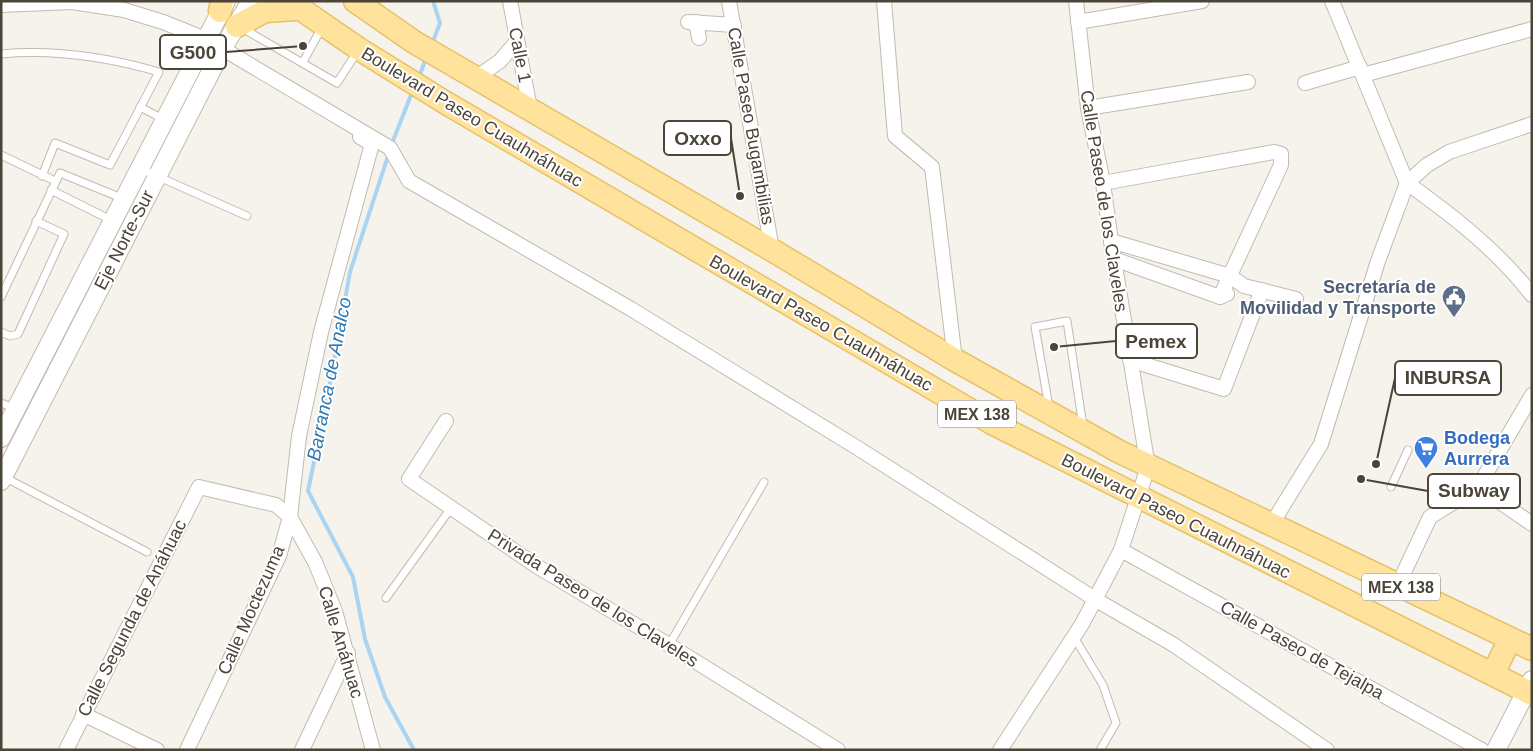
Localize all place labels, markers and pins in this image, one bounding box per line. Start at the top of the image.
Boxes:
callout: G500 [160,35,226,69]
callout: Oxxo [664,121,731,155]
place label: Secretaría de Movilidad y Transporte [1240,277,1436,318]
public building icon: Secretaría de Movilidad y Transporte [1441,284,1467,318]
callout: Pemex [1116,324,1197,358]
callout: INBURSA [1395,361,1501,395]
place label: Bodega Aurrera [1444,428,1511,469]
supermarket icon: Bodega Aurrera [1413,435,1439,469]
callout: Subway [1428,474,1520,508]

